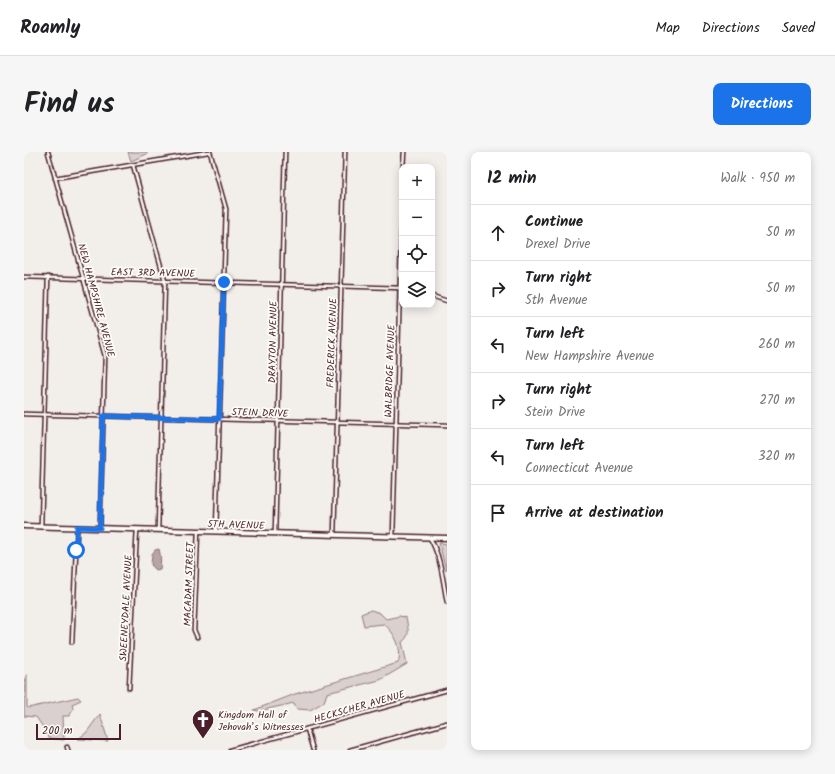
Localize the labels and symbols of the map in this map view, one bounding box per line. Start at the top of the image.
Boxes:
street label: NEW HAMPSHIRE AVENUE [73,242,119,360]
street label: EAST 3RD AVENUE [111,264,196,282]
route end [215,273,233,291]
street label: FREDERICK AVENUE [322,297,342,388]
street label: DRAYTON AVENUE [264,300,282,383]
street label: WALBRIDGE AVENUE [380,323,400,418]
street label: STEIN DRIVE [231,404,290,422]
street label: 5TH AVENUE [207,516,266,534]
street label: MACADAM STREET [180,540,199,626]
route start [67,541,85,559]
street label: SWEENEYDALE AVENUE [115,553,137,662]
street label: HECKSCHER AVENUE [312,686,408,728]
church icon: Kingdom Hall of Jehovah’s Witnesses [190,707,216,740]
place label: Kingdom Hall of Jehovah’s Witnesses [218,707,304,735]
scale bar [36,722,121,741]

